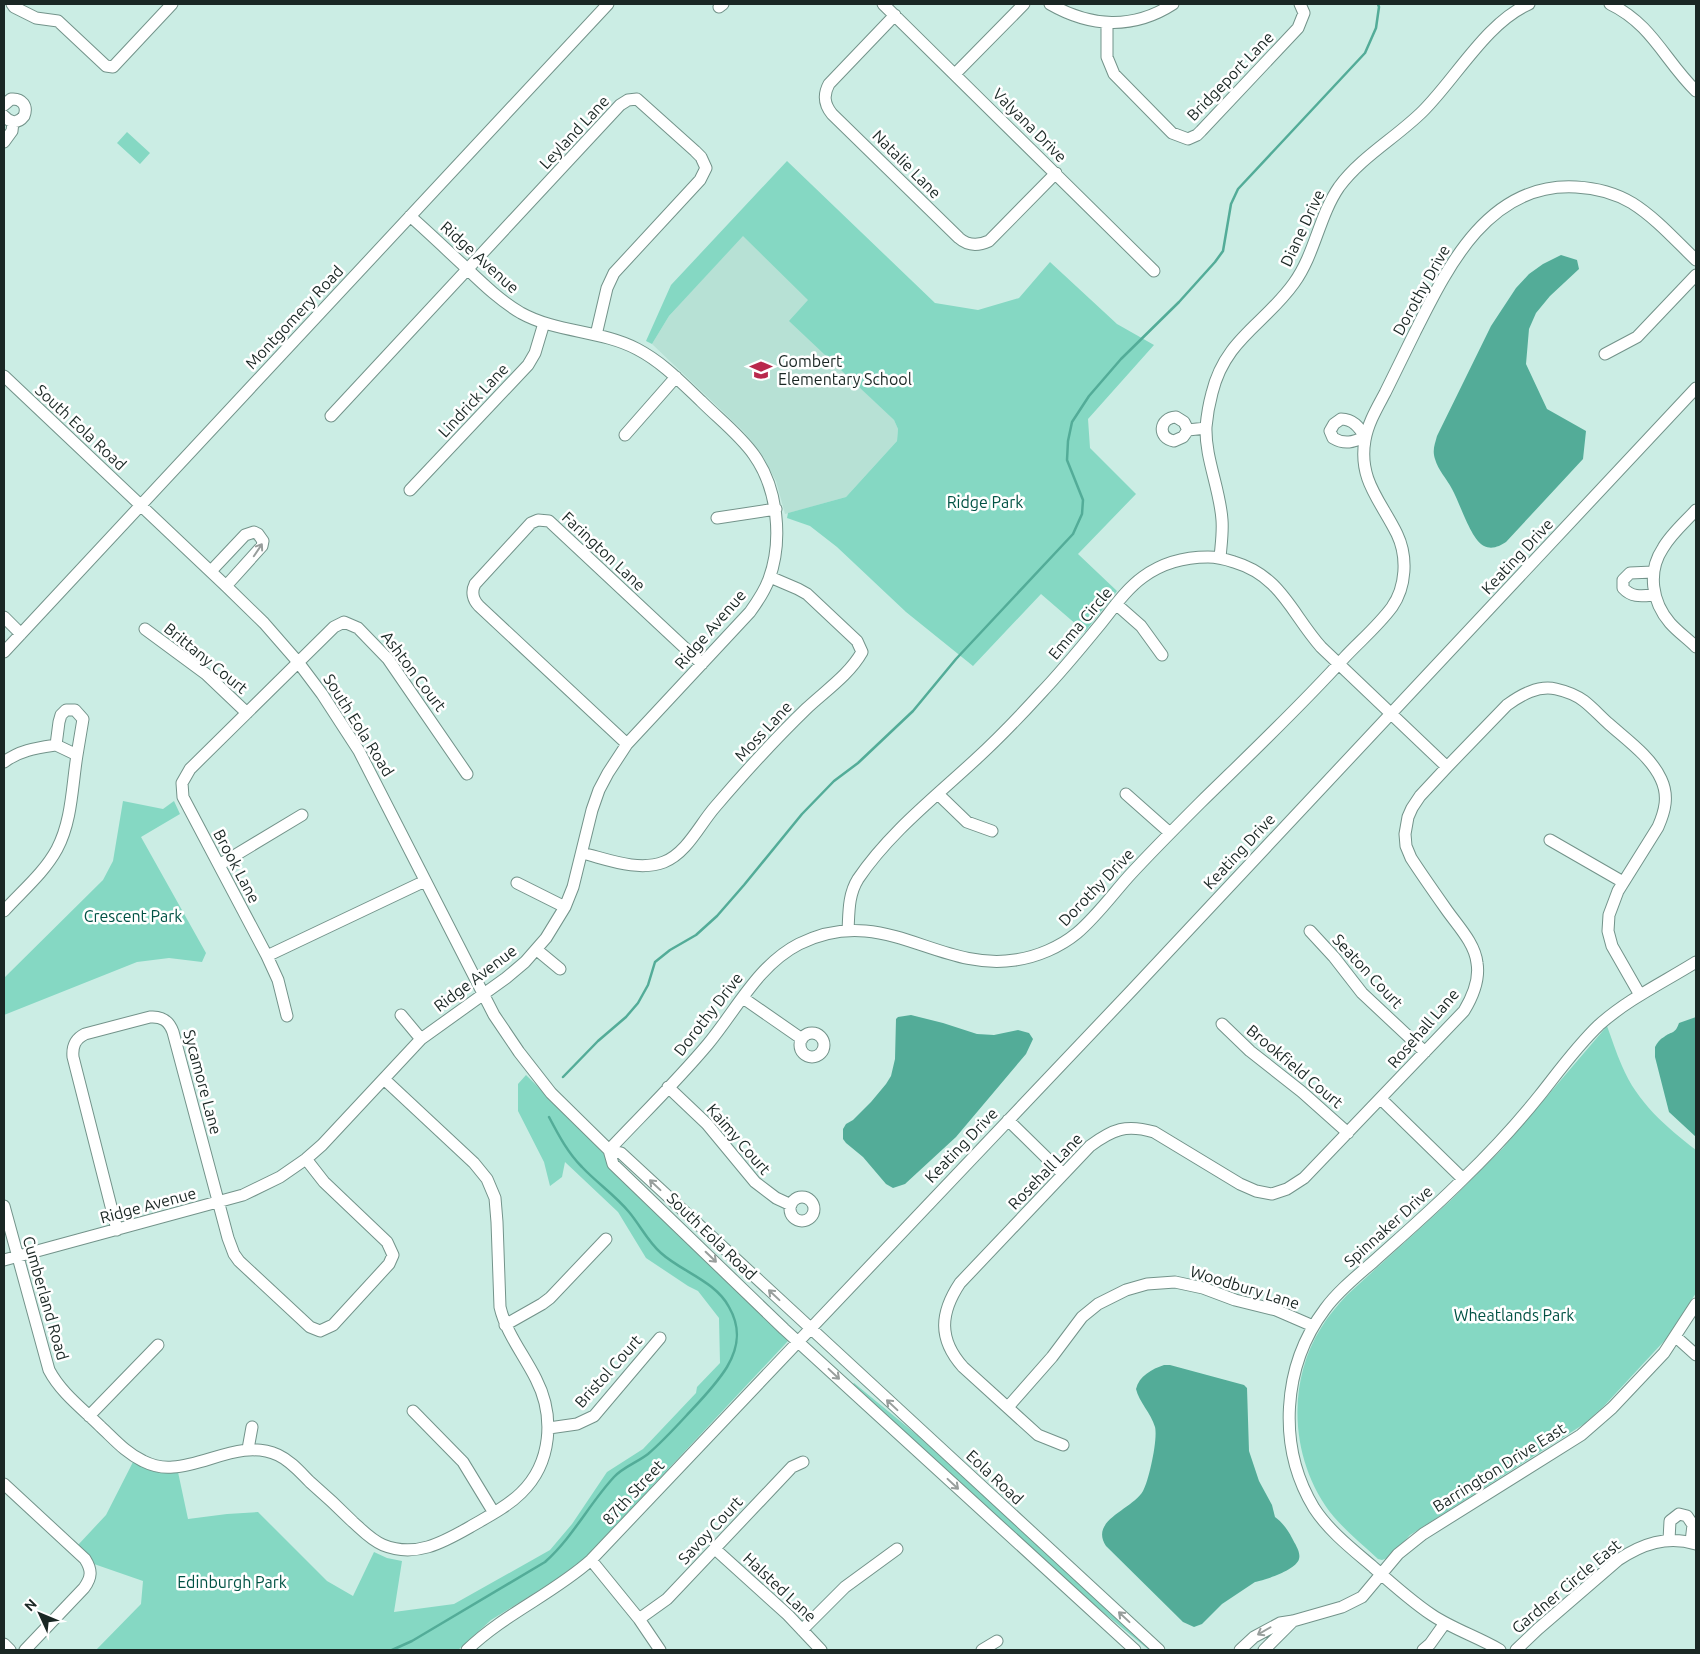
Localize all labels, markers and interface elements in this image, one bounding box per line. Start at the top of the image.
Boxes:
street label: Bridgeport Lane [1183,28,1277,124]
street label: Valyana Drive [989,84,1071,166]
street label: Leyland Lane [535,92,613,172]
street label: Natalie Lane [869,126,945,202]
street label: Diane Drive [1276,187,1328,269]
street label: Ridge Avenue [437,217,523,297]
street label: Dorothy Drive [1389,242,1453,338]
street label: Montgomery Road [242,262,346,372]
place label: Gombert Elementary School [778,352,912,388]
school or university icon: Gombert Elementary School [748,357,774,383]
street label: Lindrick Lane [434,359,512,441]
street label: South Eola Road [32,380,130,474]
park label: Ridge Park [947,493,1023,511]
street label: Farington Lane [559,508,649,594]
street label: Keating Drive [1477,515,1557,597]
one-way arrow [253,543,263,557]
street label: Emma Circle [1045,583,1115,663]
street label: Ridge Avenue [671,586,749,672]
street label: Brittany Court [161,619,252,698]
street label: Ashton Court [378,627,450,715]
street label: South Eola Road [320,671,398,779]
street label: Moss Lane [731,697,795,765]
street label: Keating Drive [1199,810,1279,892]
street label: Brook Lane [210,826,264,906]
street label: Dorothy Drive [1055,845,1137,929]
park label: Crescent Park [84,907,182,925]
street label: Seaton Court [1329,930,1407,1012]
street label: Ridge Avenue [430,941,520,1015]
street label: Dorothy Drive [670,969,746,1059]
street label: Rosehall Lane [1384,985,1462,1071]
street label: Brookfield Court [1243,1021,1347,1112]
street label: Sycamore Lane [180,1028,226,1136]
street label: Kaimy Court [703,1100,775,1179]
street label: Keating Drive [921,1104,1001,1186]
street label: Rosehall Lane [1004,1129,1086,1213]
one-way arrow [648,1179,661,1191]
street label: Spinnaker Drive [1340,1182,1436,1270]
street label: Ridge Avenue [98,1184,198,1226]
street label: South Eola Road [664,1189,760,1283]
street label: Cumberland Road [20,1234,72,1362]
one-way arrow [705,1251,717,1263]
street label: Woodbury Lane [1188,1262,1302,1312]
one-way arrow [768,1289,780,1301]
park label: Wheatlands Park [1454,1306,1574,1324]
street label: Bristol Court [571,1331,646,1411]
one-way arrow [827,1368,840,1380]
one-way arrow [886,1399,899,1410]
street label: Barrington Drive East [1429,1418,1569,1515]
street label: Eola Road [963,1446,1027,1508]
street label: 87th Street [599,1455,668,1528]
one-way arrow [947,1478,960,1490]
street label: Savoy Court [674,1492,746,1567]
street label: Gardner Circle East [1508,1535,1625,1637]
street label: Halsted Lane [740,1549,820,1625]
park label: Edinburgh Park [177,1573,287,1591]
north arrow [15,1589,65,1639]
text: N [21,1596,40,1614]
one-way arrow [1117,1611,1130,1623]
one-way arrow [1258,1627,1272,1637]

